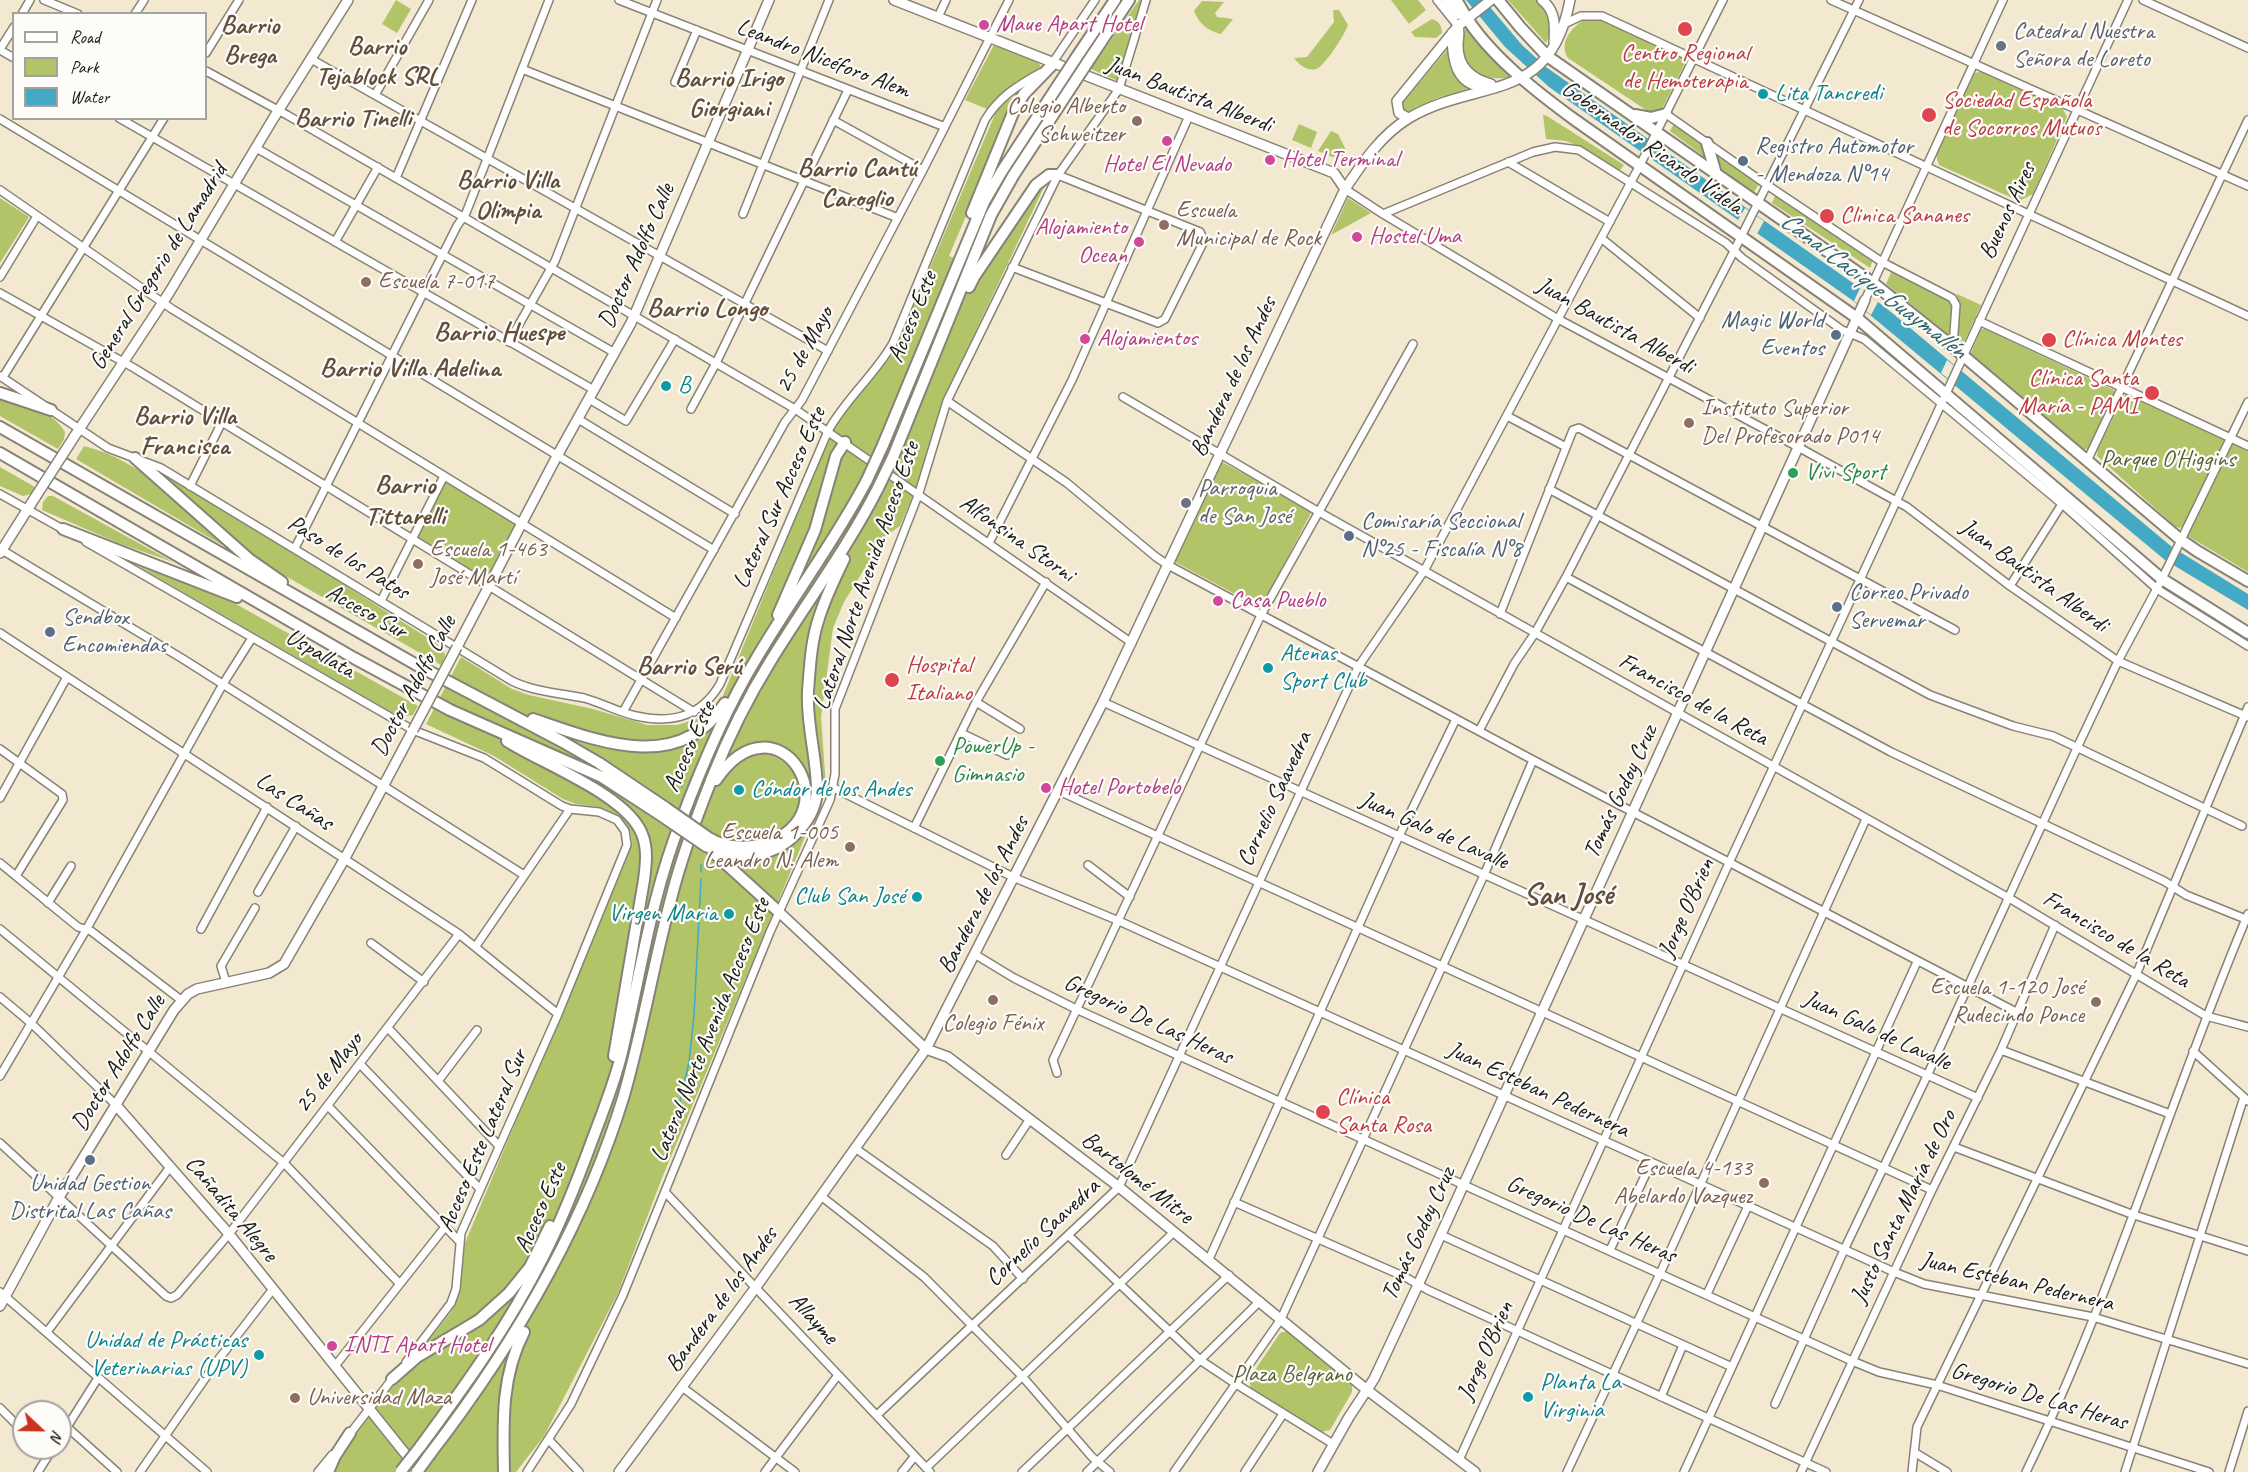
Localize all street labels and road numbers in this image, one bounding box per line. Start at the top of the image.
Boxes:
street label: Leandro Nicéforo Alem [732,13,914,105]
street label: Juan Bautista Alberdi [1102,50,1276,140]
street label: Gobernador Ricardo Videla [1556,74,1748,222]
street label: Buenos Aires [1973,158,2043,264]
street label: General Gregorio de Lamadrid [84,159,234,375]
street label: Doctor Adolfo Calle [592,179,682,333]
street label: Acceso Este [882,267,944,367]
street label: Juan Bautista Alberdi [1531,271,1699,381]
street label: Bandera de los Andes [1184,293,1284,461]
street label: 25 de Mayo [770,302,840,398]
street label: Lateral Sur Acceso Este [727,403,833,593]
street label: Lateral Norte Avenida Acceso Este [808,438,926,714]
street label: Alfonsina Storni [954,489,1080,589]
street label: Paso de los Patos [282,509,414,607]
street label: Juan Bautista Alberdi [1955,513,2113,639]
street label: Acceso Sur [321,578,411,646]
street label: Doctor Adolfo Calle [365,611,463,761]
street label: Uspallata [280,623,360,685]
street label: Francisco de la Reta [1613,647,1773,753]
street label: Acceso Este [657,697,723,797]
street label: Tomás Godoy Cruz [1578,721,1664,863]
street label: Cornelio Saavedra [1231,727,1319,871]
street label: Las Cañas [250,767,338,837]
street label: Juan Galo de Lavalle [1355,785,1513,877]
street label: Bandera de los Andes [932,811,1036,979]
street label: Jorge O'Brien [1652,854,1722,962]
street label: Francisco de la Reta [2037,885,2195,995]
street label: Lateral Norte Avenida Acceso Este [645,894,777,1166]
street label: Gregorio De Las Heras [1059,968,1237,1072]
street label: Juan Galo de Lavalle [1799,984,1955,1078]
street label: Doctor Adolfo Calle [66,990,172,1136]
street label: 25 de Mayo [289,1027,369,1119]
street label: Juan Esteban Pedernera [1443,1035,1633,1145]
street label: Acceso Este Lateral Sur [432,1046,534,1236]
street label: Justo Santa María de Oro [1845,1106,1963,1308]
street label: Bartolomé Mitre [1075,1125,1199,1231]
street label: Cañadita Alegre [178,1150,284,1268]
street label: Acceso Este [508,1158,574,1258]
street label: Tomás Godoy Cruz [1376,1163,1462,1305]
street label: Gregorio De Las Heras [1502,1170,1680,1270]
street label: Cornelio Saavedra [980,1173,1106,1293]
street label: Bandera de los Andes [660,1222,784,1378]
street label: Juan Esteban Pedernera [1918,1246,2116,1318]
street label: Allayme [782,1287,844,1351]
street label: Jorge O'Brien [1451,1297,1521,1405]
street label: Gregorio De Las Heras [1947,1357,2131,1437]

